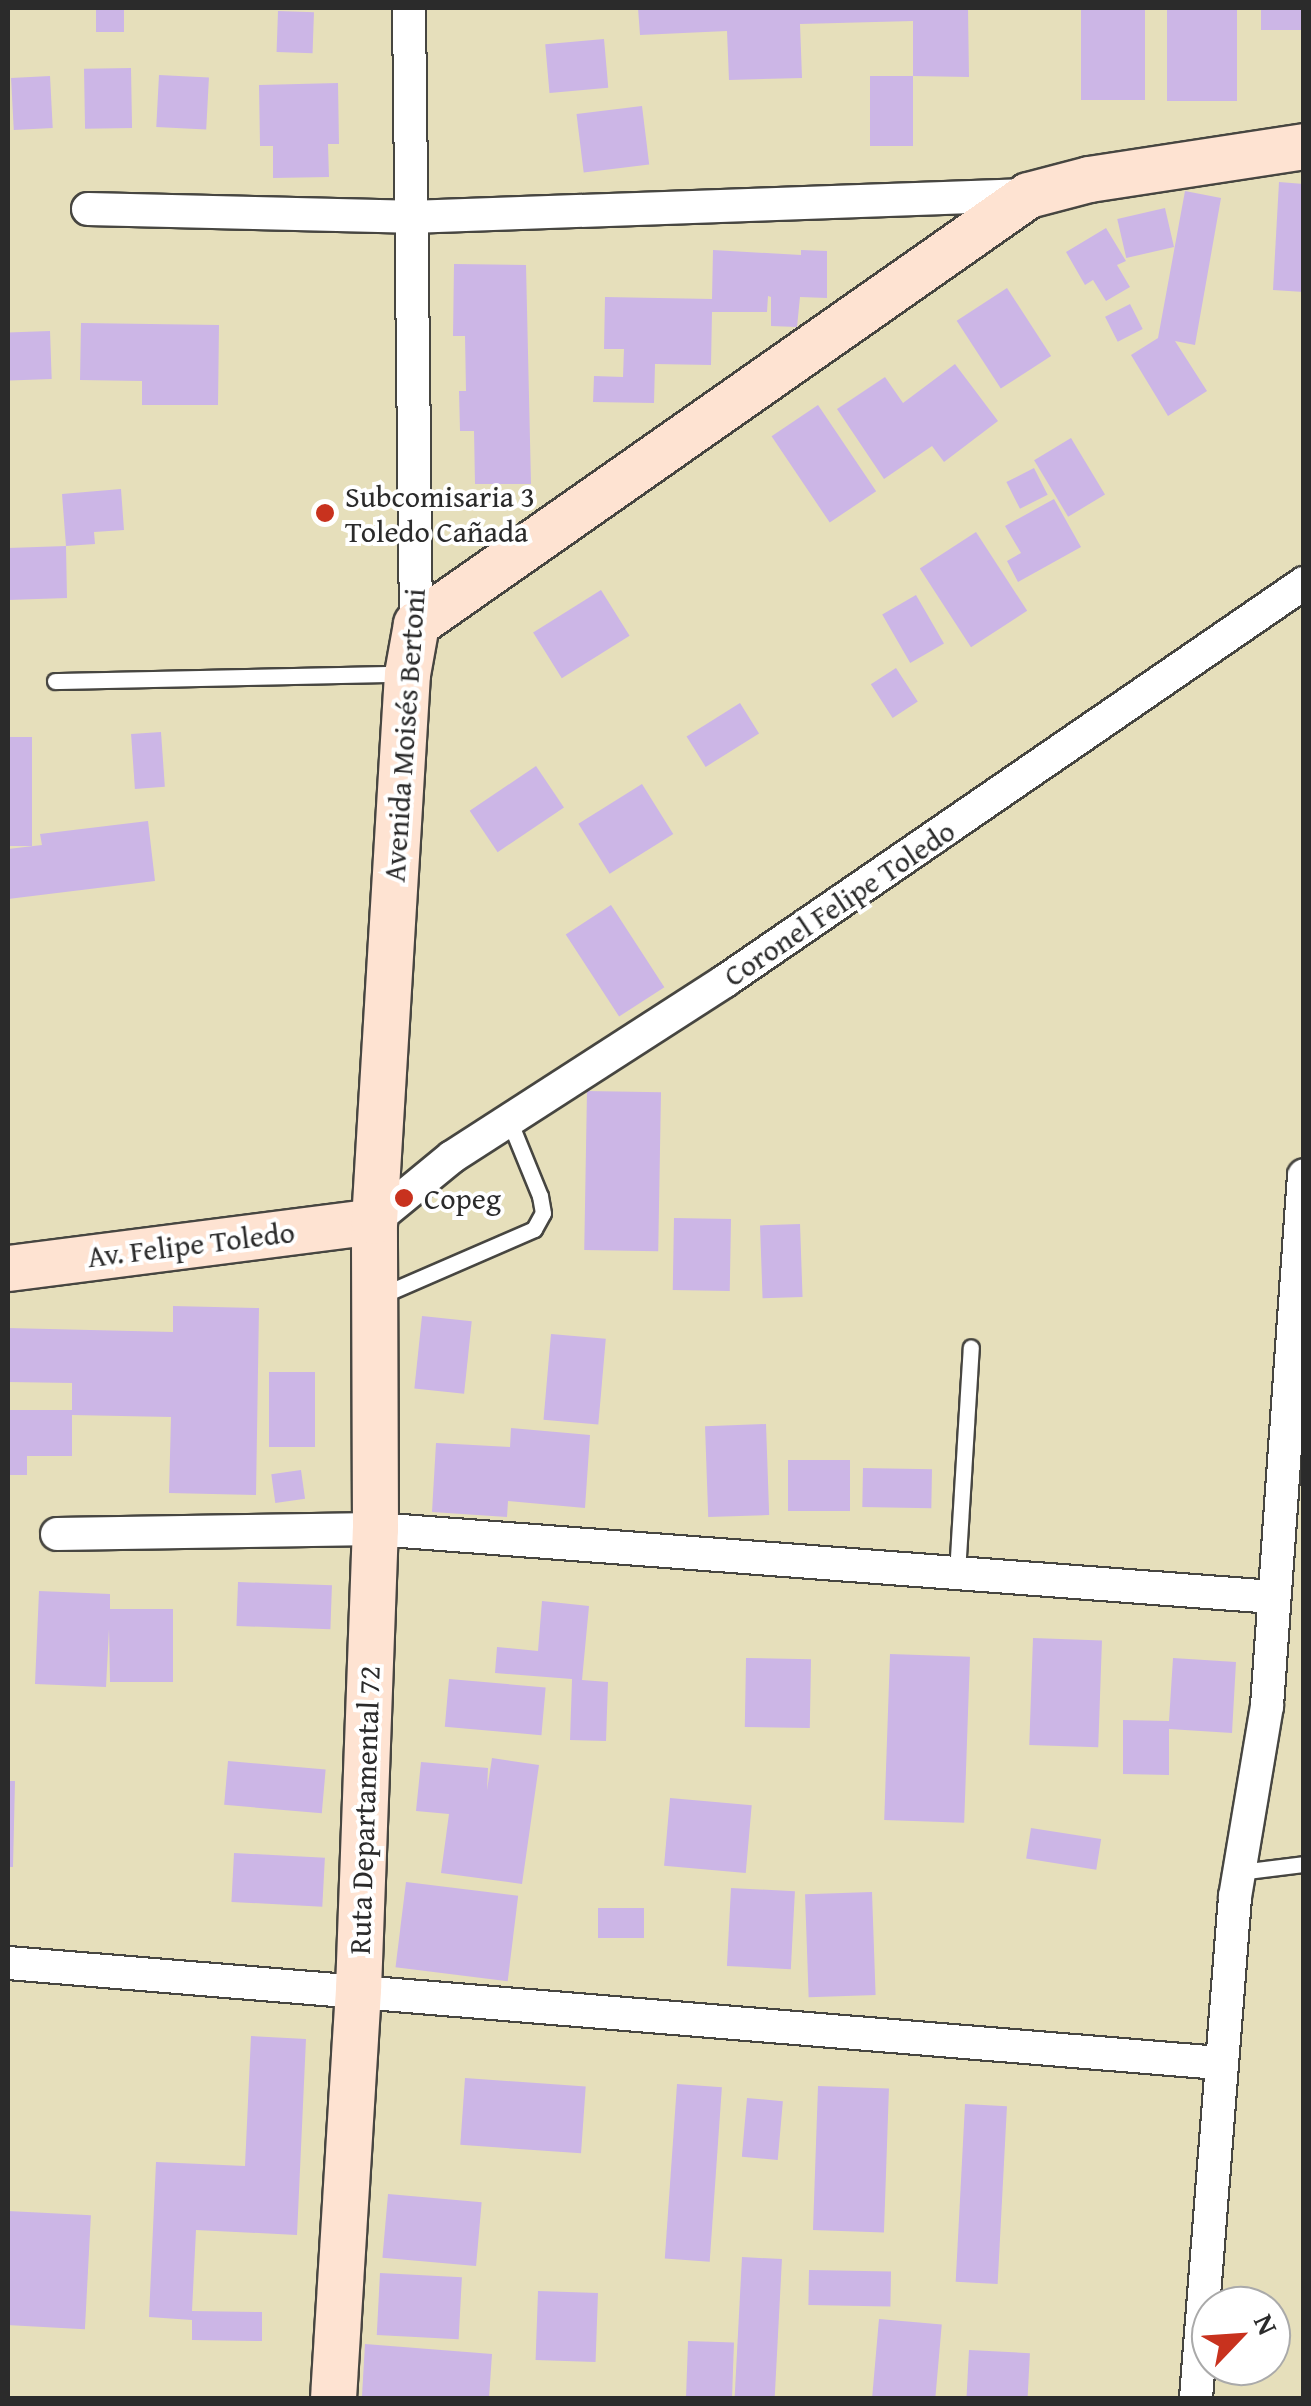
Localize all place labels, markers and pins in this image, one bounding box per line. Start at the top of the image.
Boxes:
place label: Subcomisaria 3 Toledo Cañada [345,478,535,548]
marker: Subcomisaria 3 Toledo Cañada [314,502,336,524]
place label: Copeg [424,1180,501,1216]
marker: Copeg [393,1187,415,1209]

